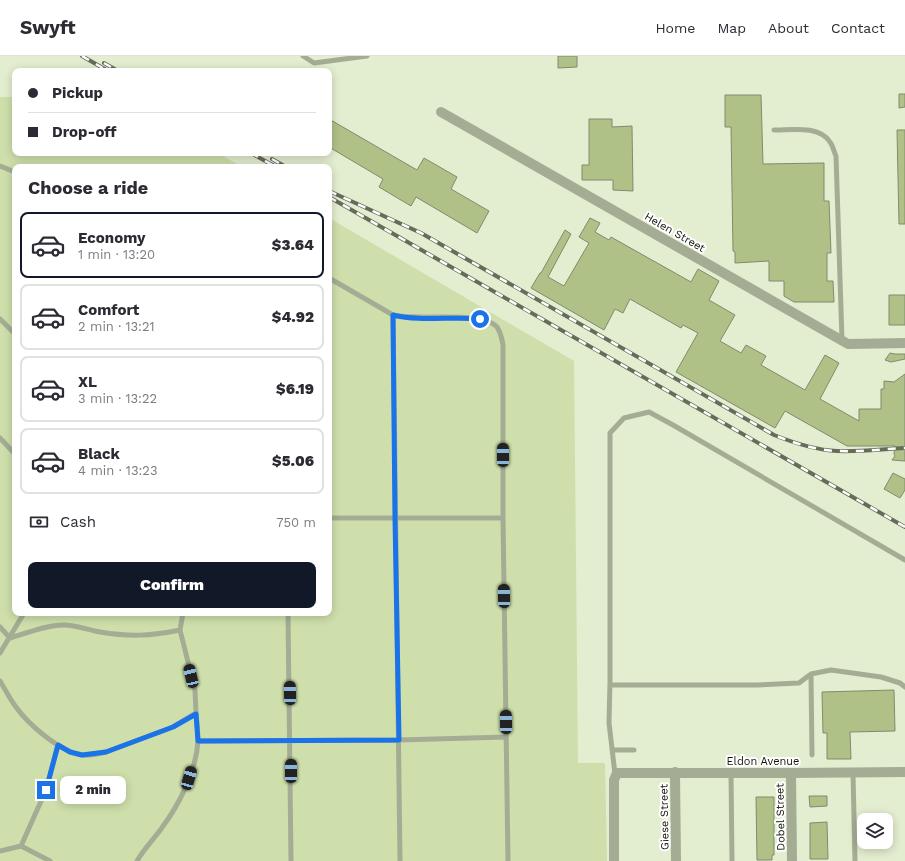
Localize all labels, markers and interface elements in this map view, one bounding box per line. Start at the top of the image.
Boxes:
text: Swyft [20,16,76,39]
text: Home [655,20,695,36]
text: Map [717,20,746,36]
text: About [768,20,809,36]
text: Contact [831,20,885,36]
text: Pickup [52,84,103,102]
text: Drop-off [52,123,117,141]
text: Choose a ride [28,177,148,198]
street label: Helen Street [642,210,708,255]
icon: car [30,227,66,263]
text: Economy [78,229,145,247]
text: $3.64 [272,236,314,254]
text: 1 min · 13:20 [78,247,155,262]
icon: car [30,299,66,335]
text: Comfort [78,301,139,319]
text: $4.92 [272,308,314,326]
route start [471,310,489,328]
text: 2 min · 13:21 [78,319,155,334]
icon: car [30,371,66,407]
text: XL [78,373,97,391]
text: $6.19 [276,380,314,398]
text: 3 min · 13:22 [78,391,157,406]
icon: car [30,443,66,479]
car [497,443,509,467]
text: Black [78,445,120,463]
text: $5.06 [272,452,314,470]
text: 4 min · 13:23 [78,463,157,478]
icon: cash [28,511,50,533]
text: Cash [60,513,96,531]
text: 750 m [276,515,316,530]
button: Confirm [28,562,316,608]
car [498,584,510,608]
car [182,663,200,689]
car [284,681,296,705]
car [500,710,512,734]
street label: Eldon Avenue [727,755,799,768]
car [285,759,297,783]
car [180,765,198,791]
callout: 2 min [60,776,126,804]
route end [37,781,55,799]
text: 2 min [75,782,111,797]
street label: Giese Street [657,783,672,850]
street label: Dobel Street [773,783,788,851]
map controls [857,813,893,849]
button: layers [857,813,893,849]

